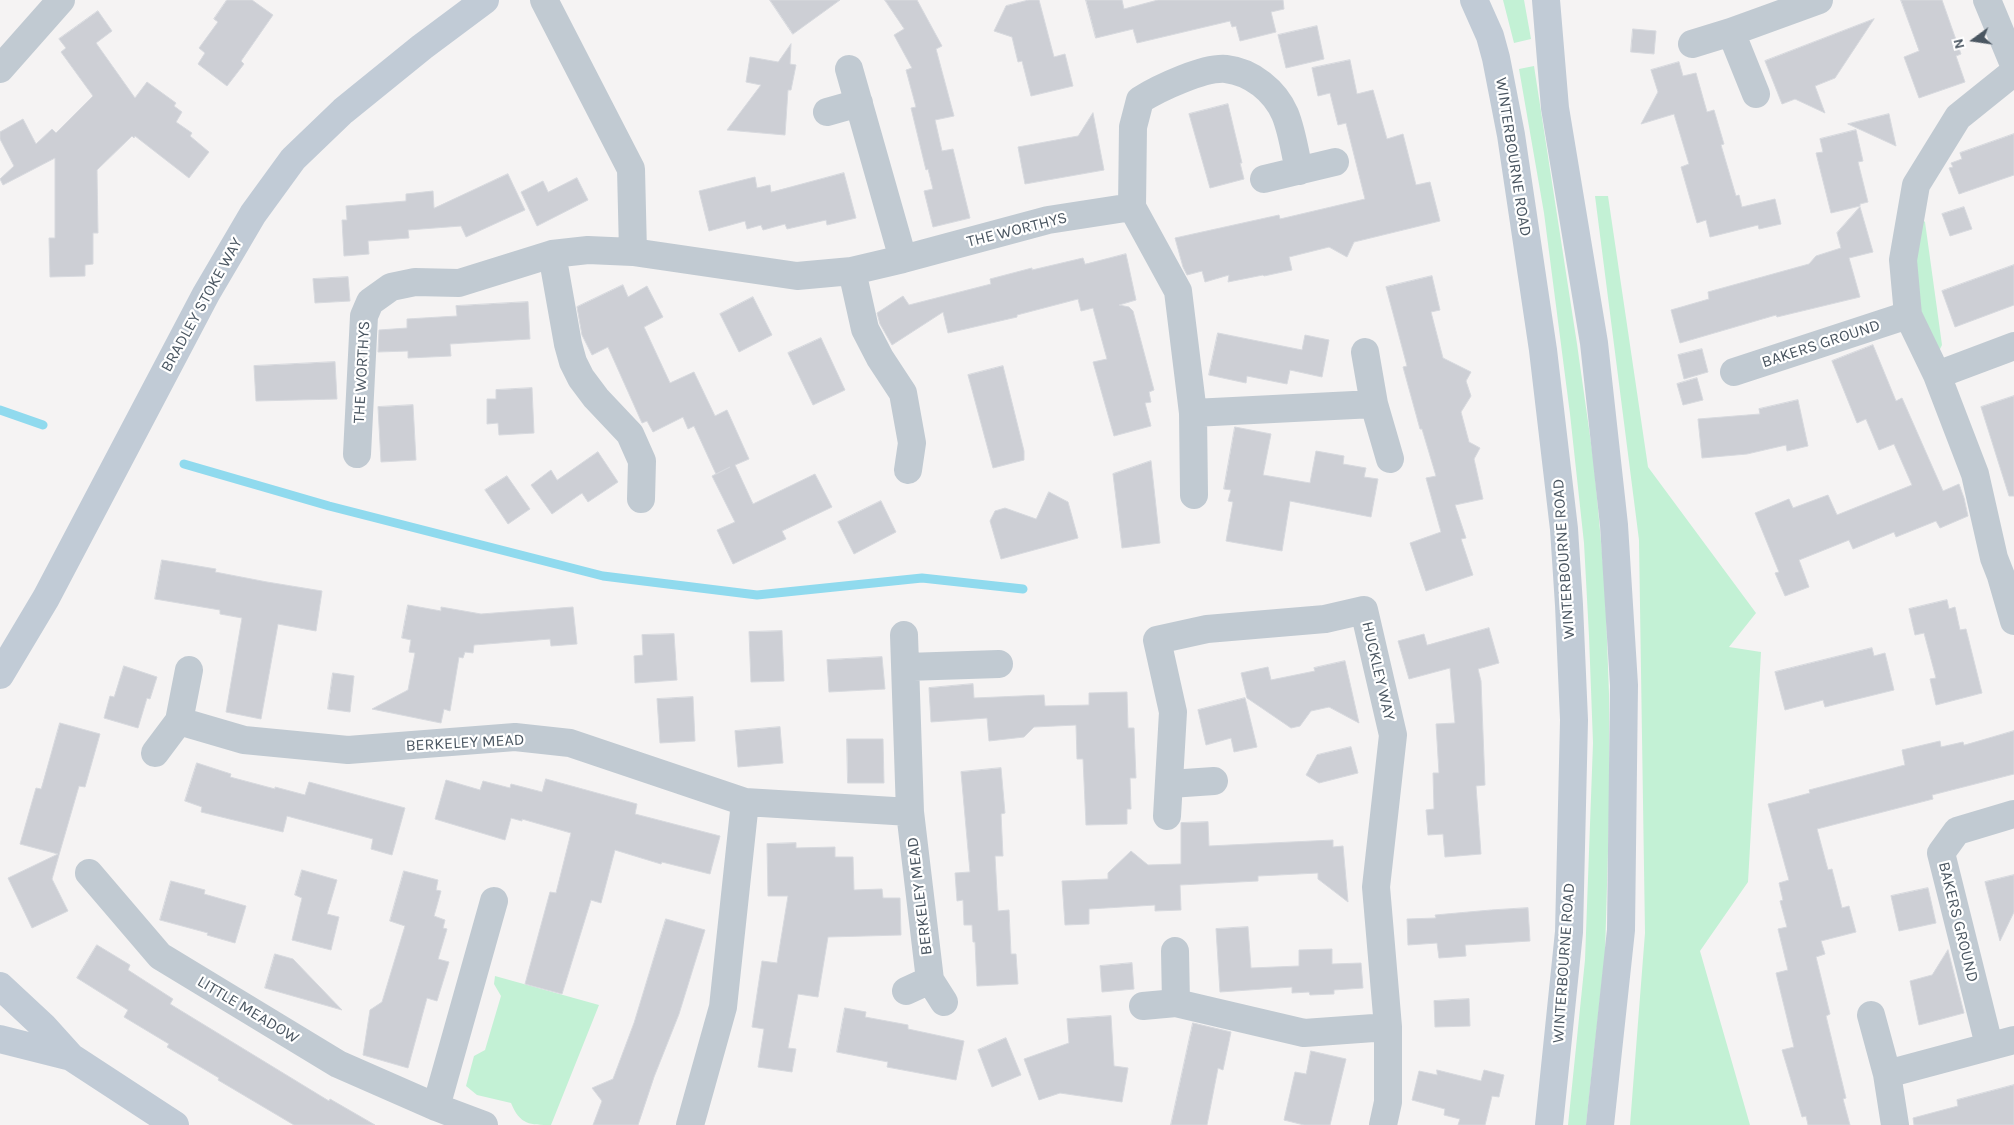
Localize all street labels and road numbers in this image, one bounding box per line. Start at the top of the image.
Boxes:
street label: WINTERBOURNE ROAD [1491,76,1535,238]
street label: THE WORTHYS [965,208,1069,252]
street label: BRADLEY STOKE WAY [157,235,247,375]
street label: BAKERS GROUND [1759,316,1883,372]
street label: THE WORTHYS [350,320,374,424]
street label: WINTERBOURNE ROAD [1549,478,1579,640]
street label: HUCKLEY WAY [1357,620,1399,722]
street label: BERKELEY MEAD [405,730,525,756]
street label: BERKELEY MEAD [903,836,937,956]
street label: BAKERS GROUND [1934,860,1982,984]
street label: WINTERBOURNE ROAD [1549,882,1579,1044]
street label: LITTLE MEADOW [194,972,302,1048]

